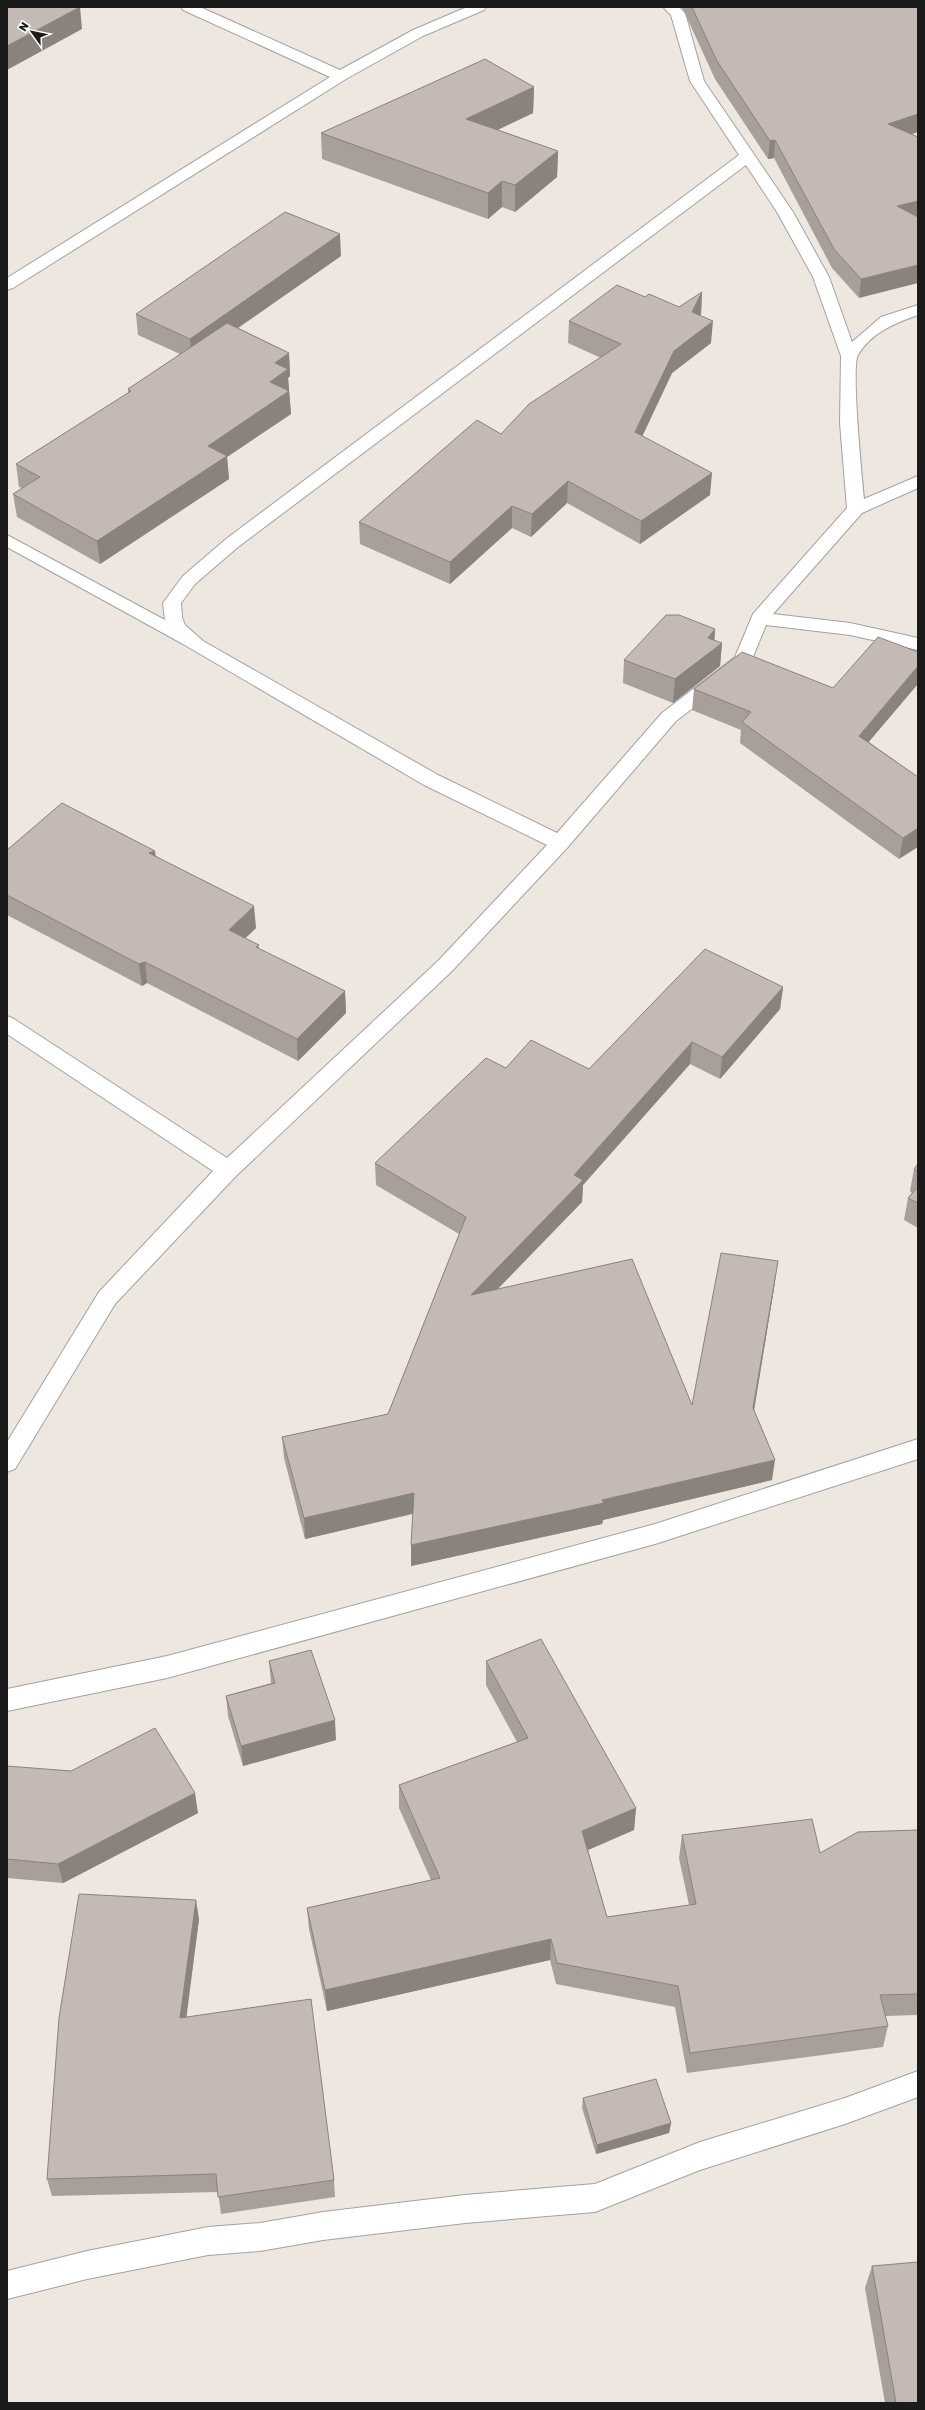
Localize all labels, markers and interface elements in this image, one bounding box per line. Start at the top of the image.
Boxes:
north arrow [12,12,52,52]
text: N [15,19,31,33]

